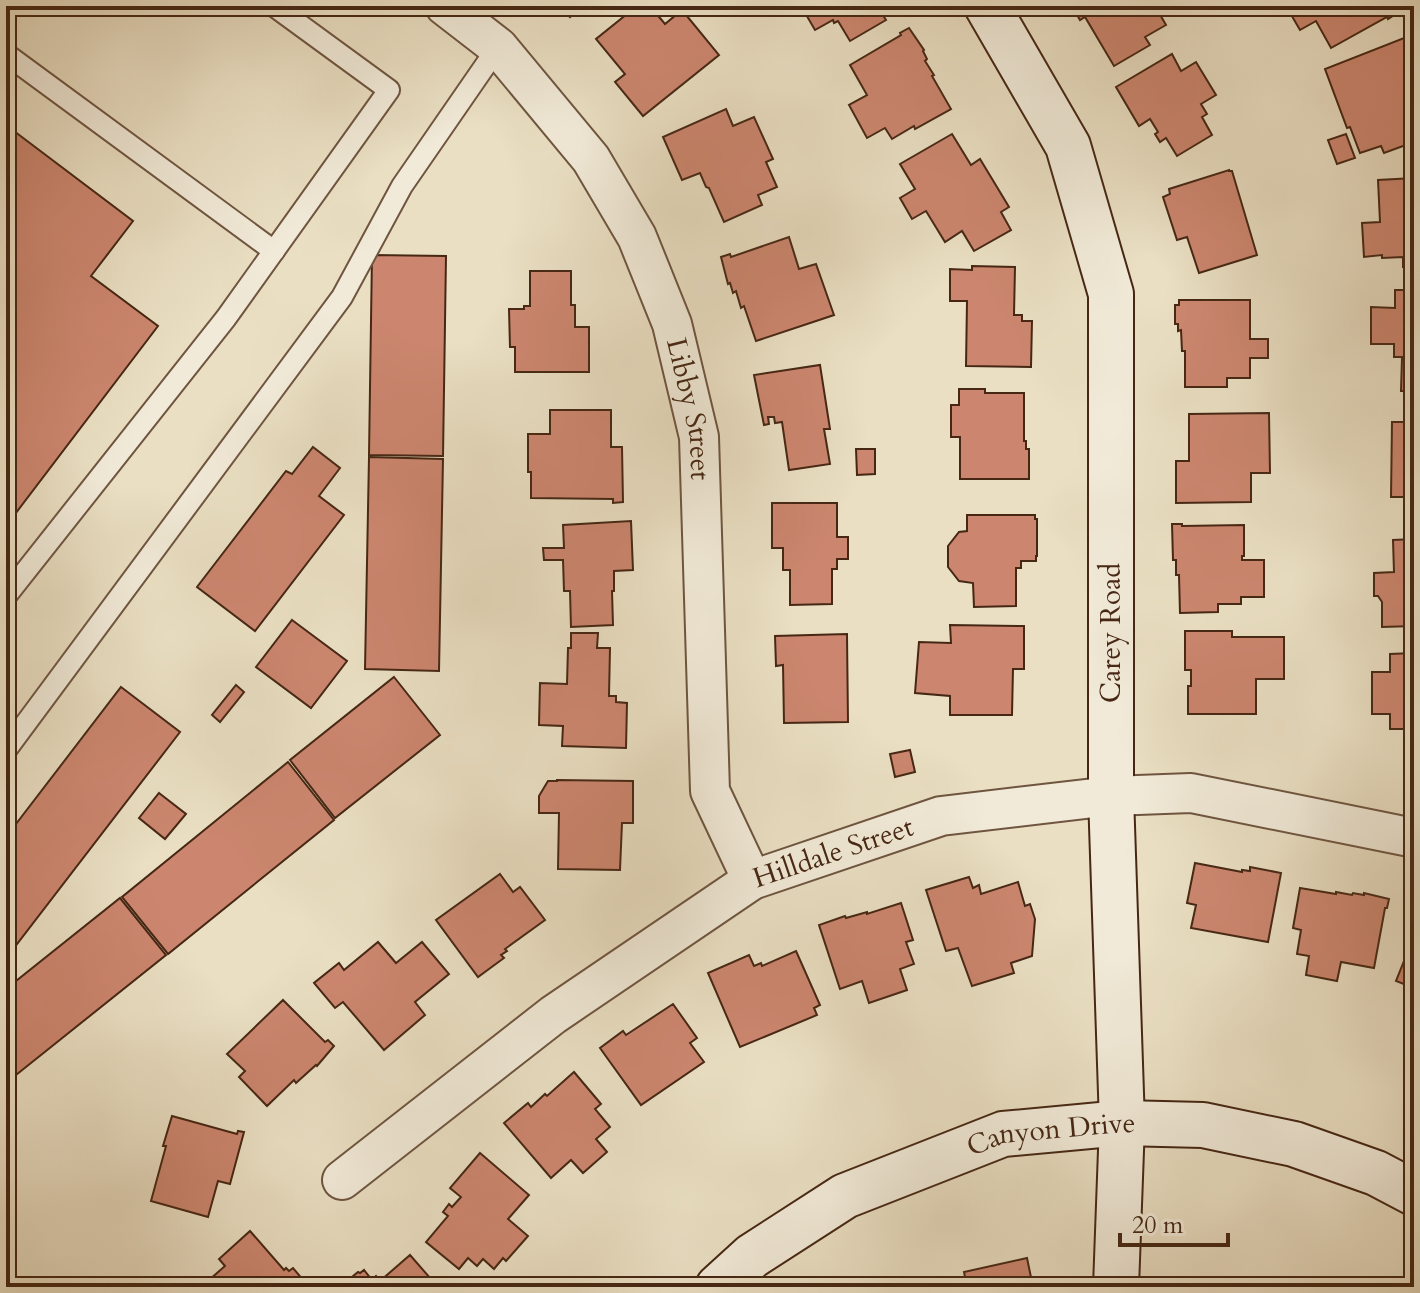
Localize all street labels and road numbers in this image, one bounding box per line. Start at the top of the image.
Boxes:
street label: Libby Street [657,334,719,481]
street label: Carey Road [1092,563,1130,703]
street label: Hilldale Street [748,808,919,897]
street label: Canyon Drive [961,1104,1136,1165]

